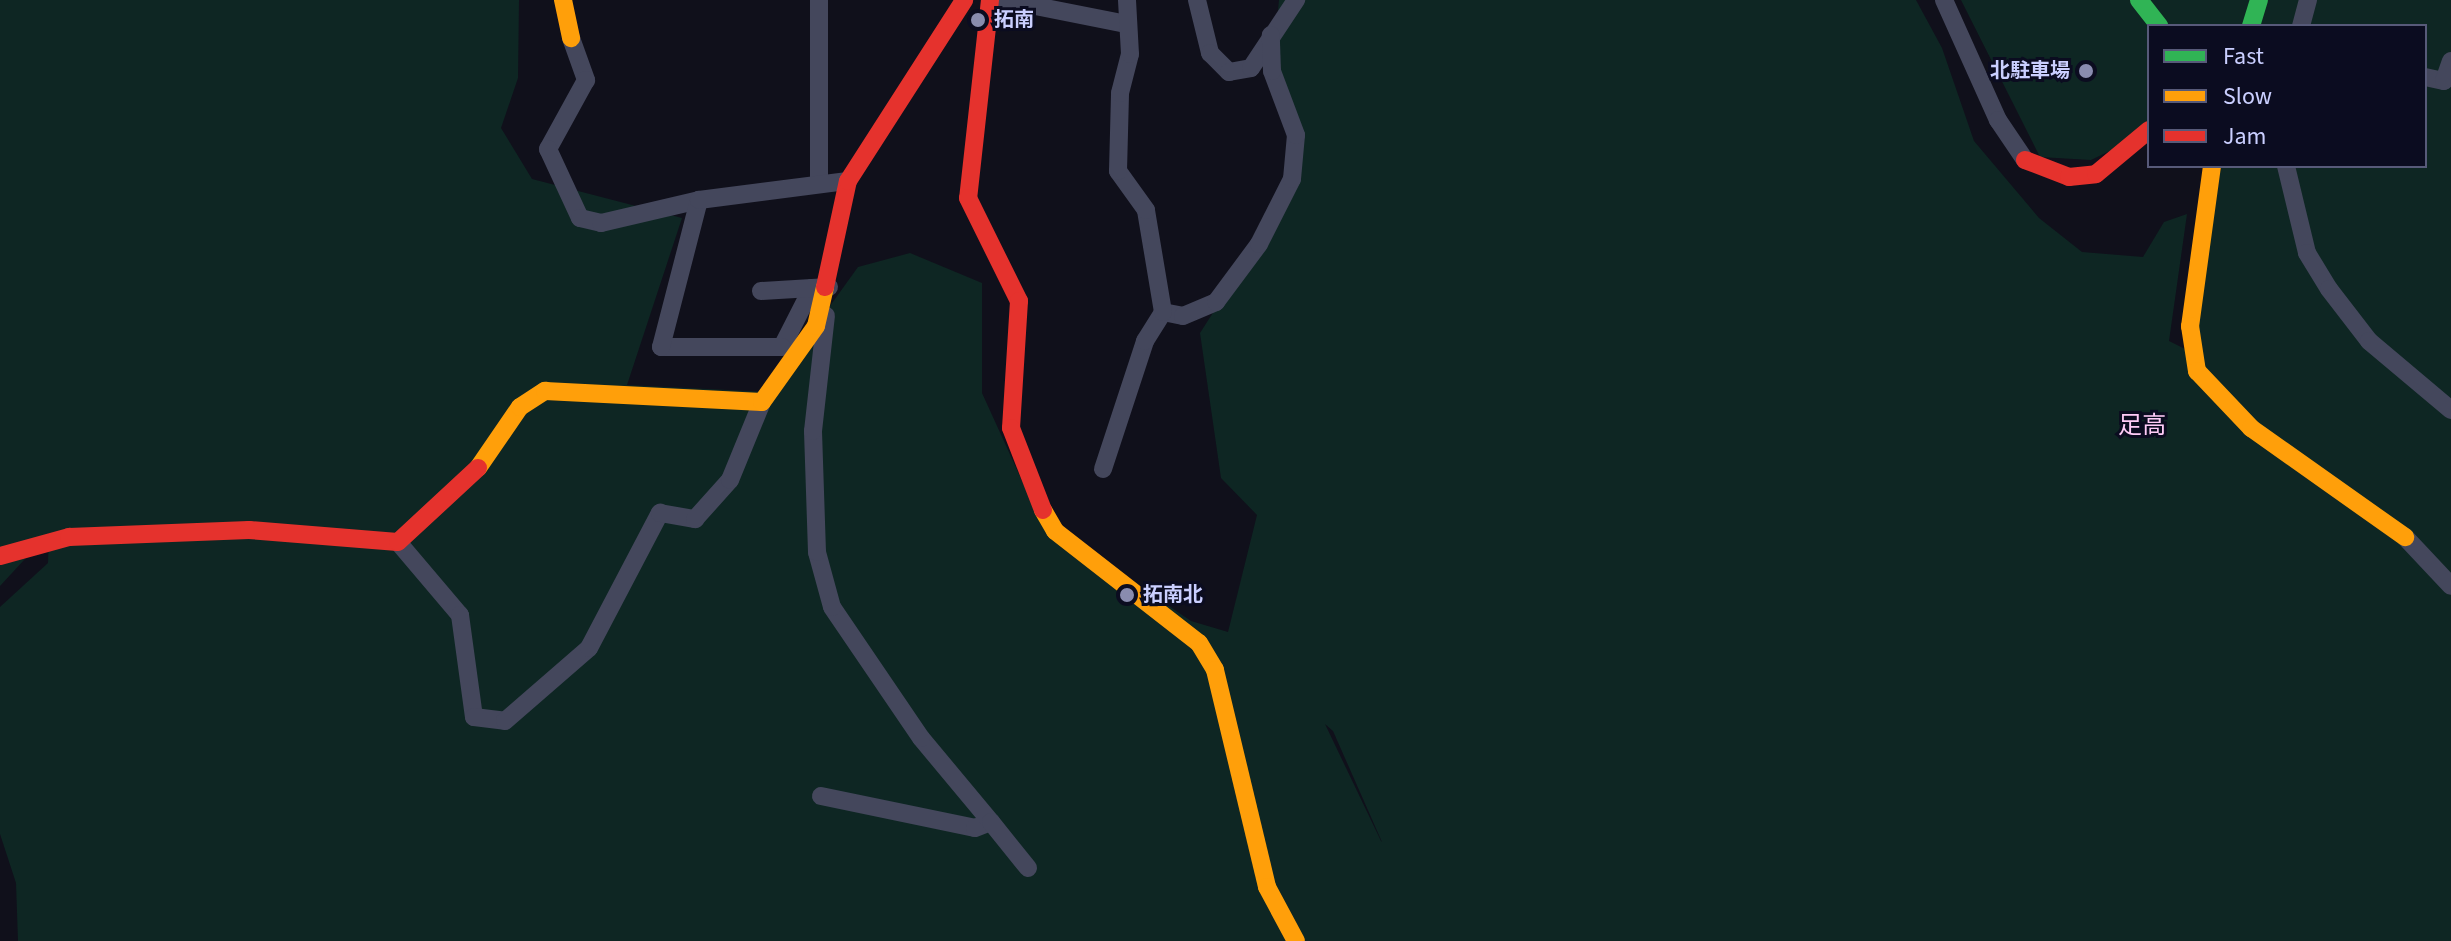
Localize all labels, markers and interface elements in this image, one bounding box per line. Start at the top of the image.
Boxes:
place label: 拓南 [994,8,1034,32]
marker: 拓南 [969,11,987,29]
legend [2147,24,2427,168]
text: Fast [2223,39,2264,74]
place label: 北駐車場 [1990,59,2070,83]
marker: 北駐車場 [2077,62,2095,80]
text: Slow [2223,79,2272,114]
text: Jam [2223,119,2267,154]
district label: 足高 [2118,412,2166,440]
place label: 拓南北 [1143,583,1203,607]
marker: 拓南北 [1118,586,1136,604]

